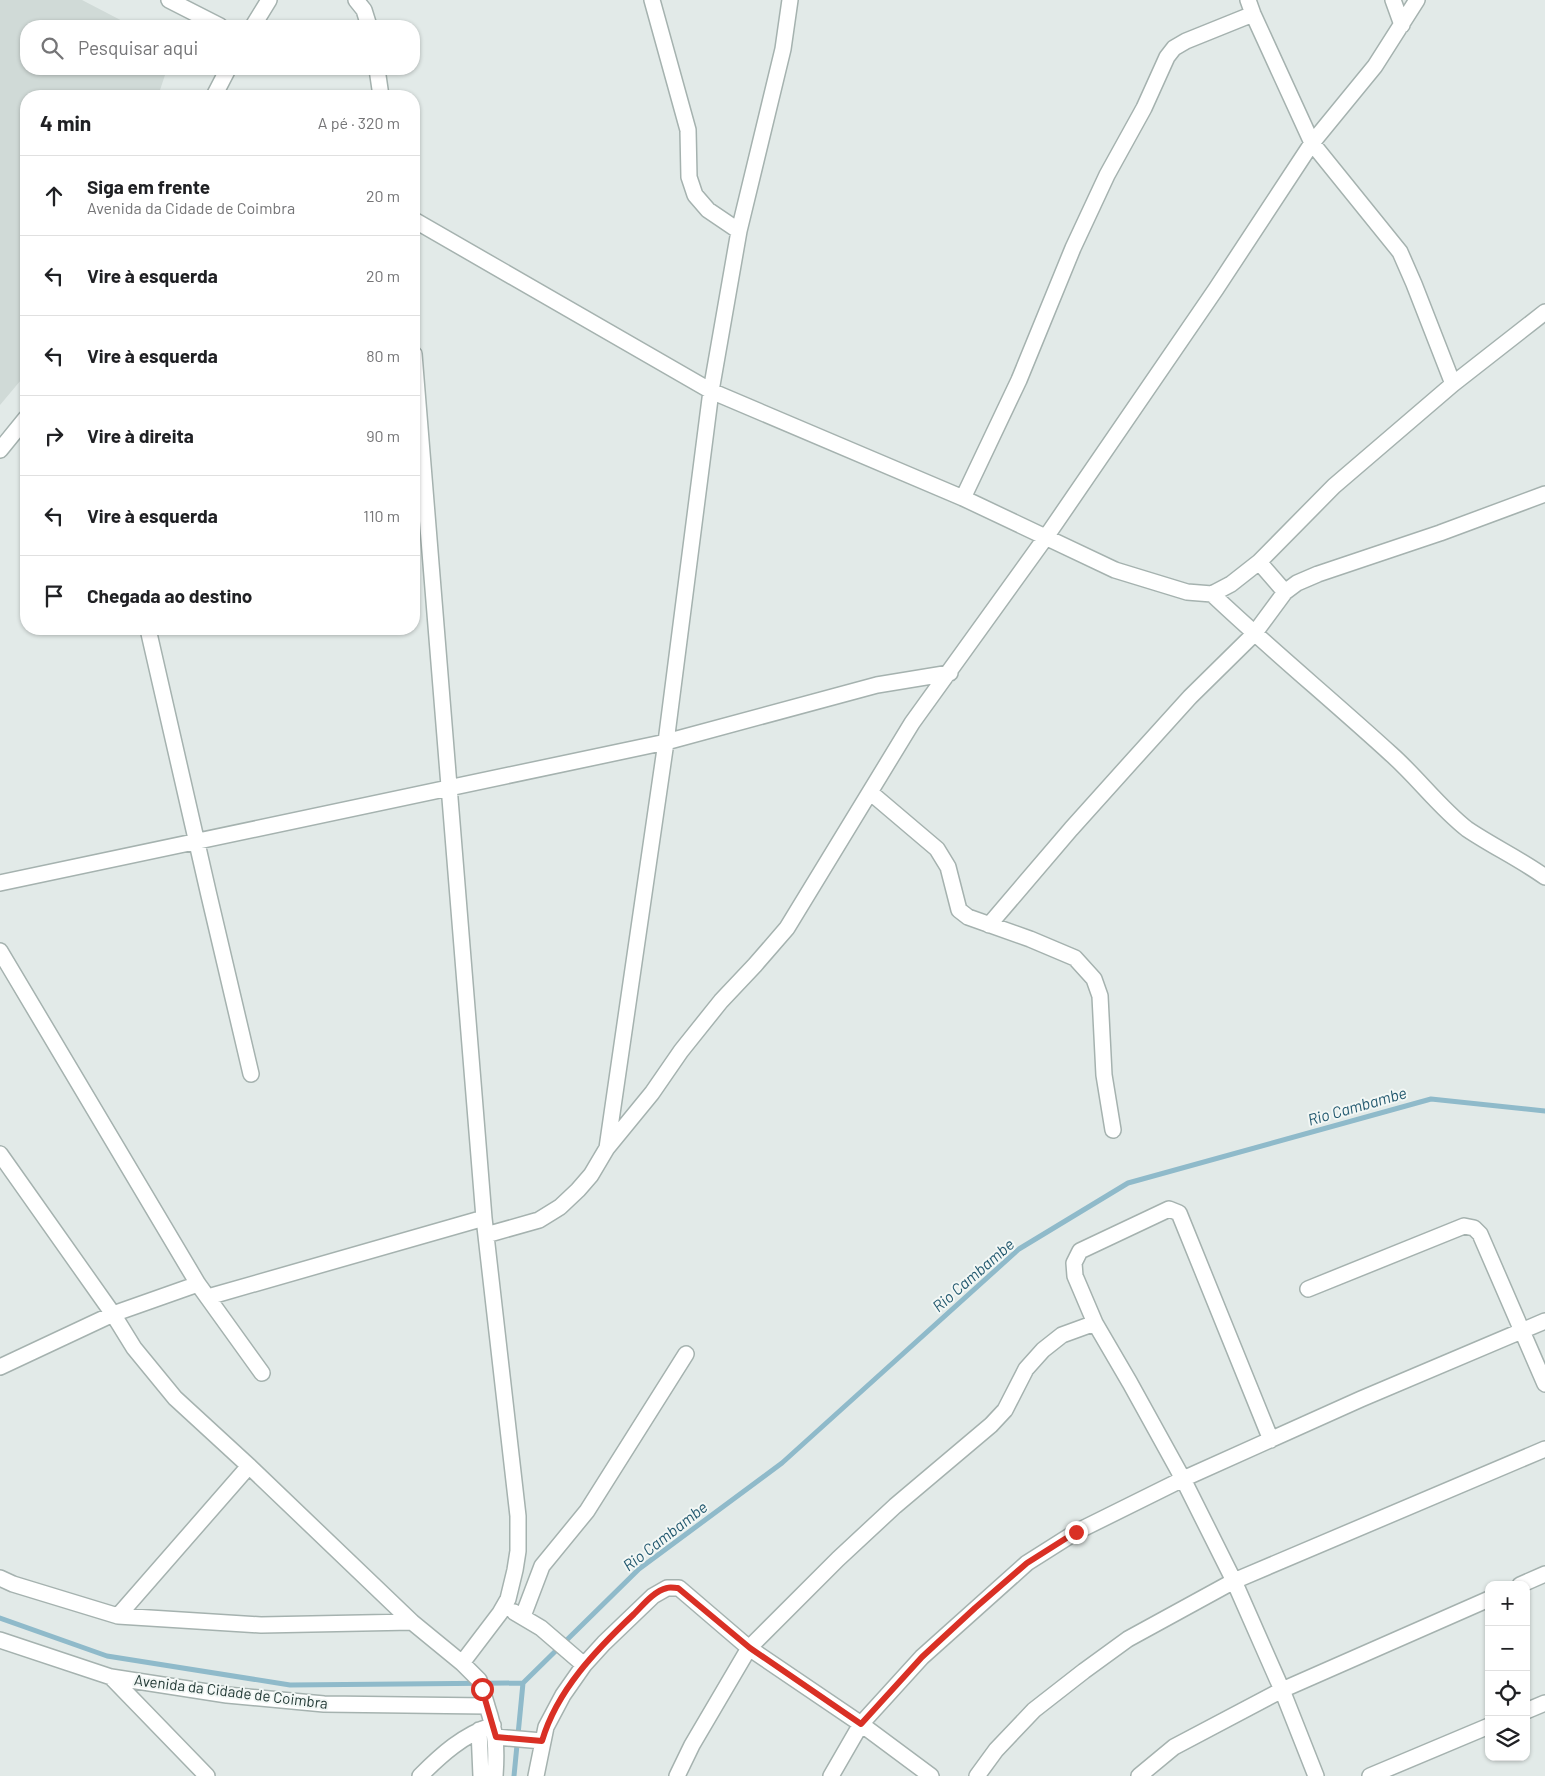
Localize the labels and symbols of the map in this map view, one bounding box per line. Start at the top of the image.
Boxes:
water label: Rio Cambambe [1305,1082,1408,1129]
water label: Rio Cambambe [928,1234,1017,1315]
water label: Rio Cambambe [619,1497,711,1574]
route end [1065,1521,1088,1544]
street label: Avenida da Cidade de Coimbra [133,1670,329,1712]
route start [471,1678,494,1701]

